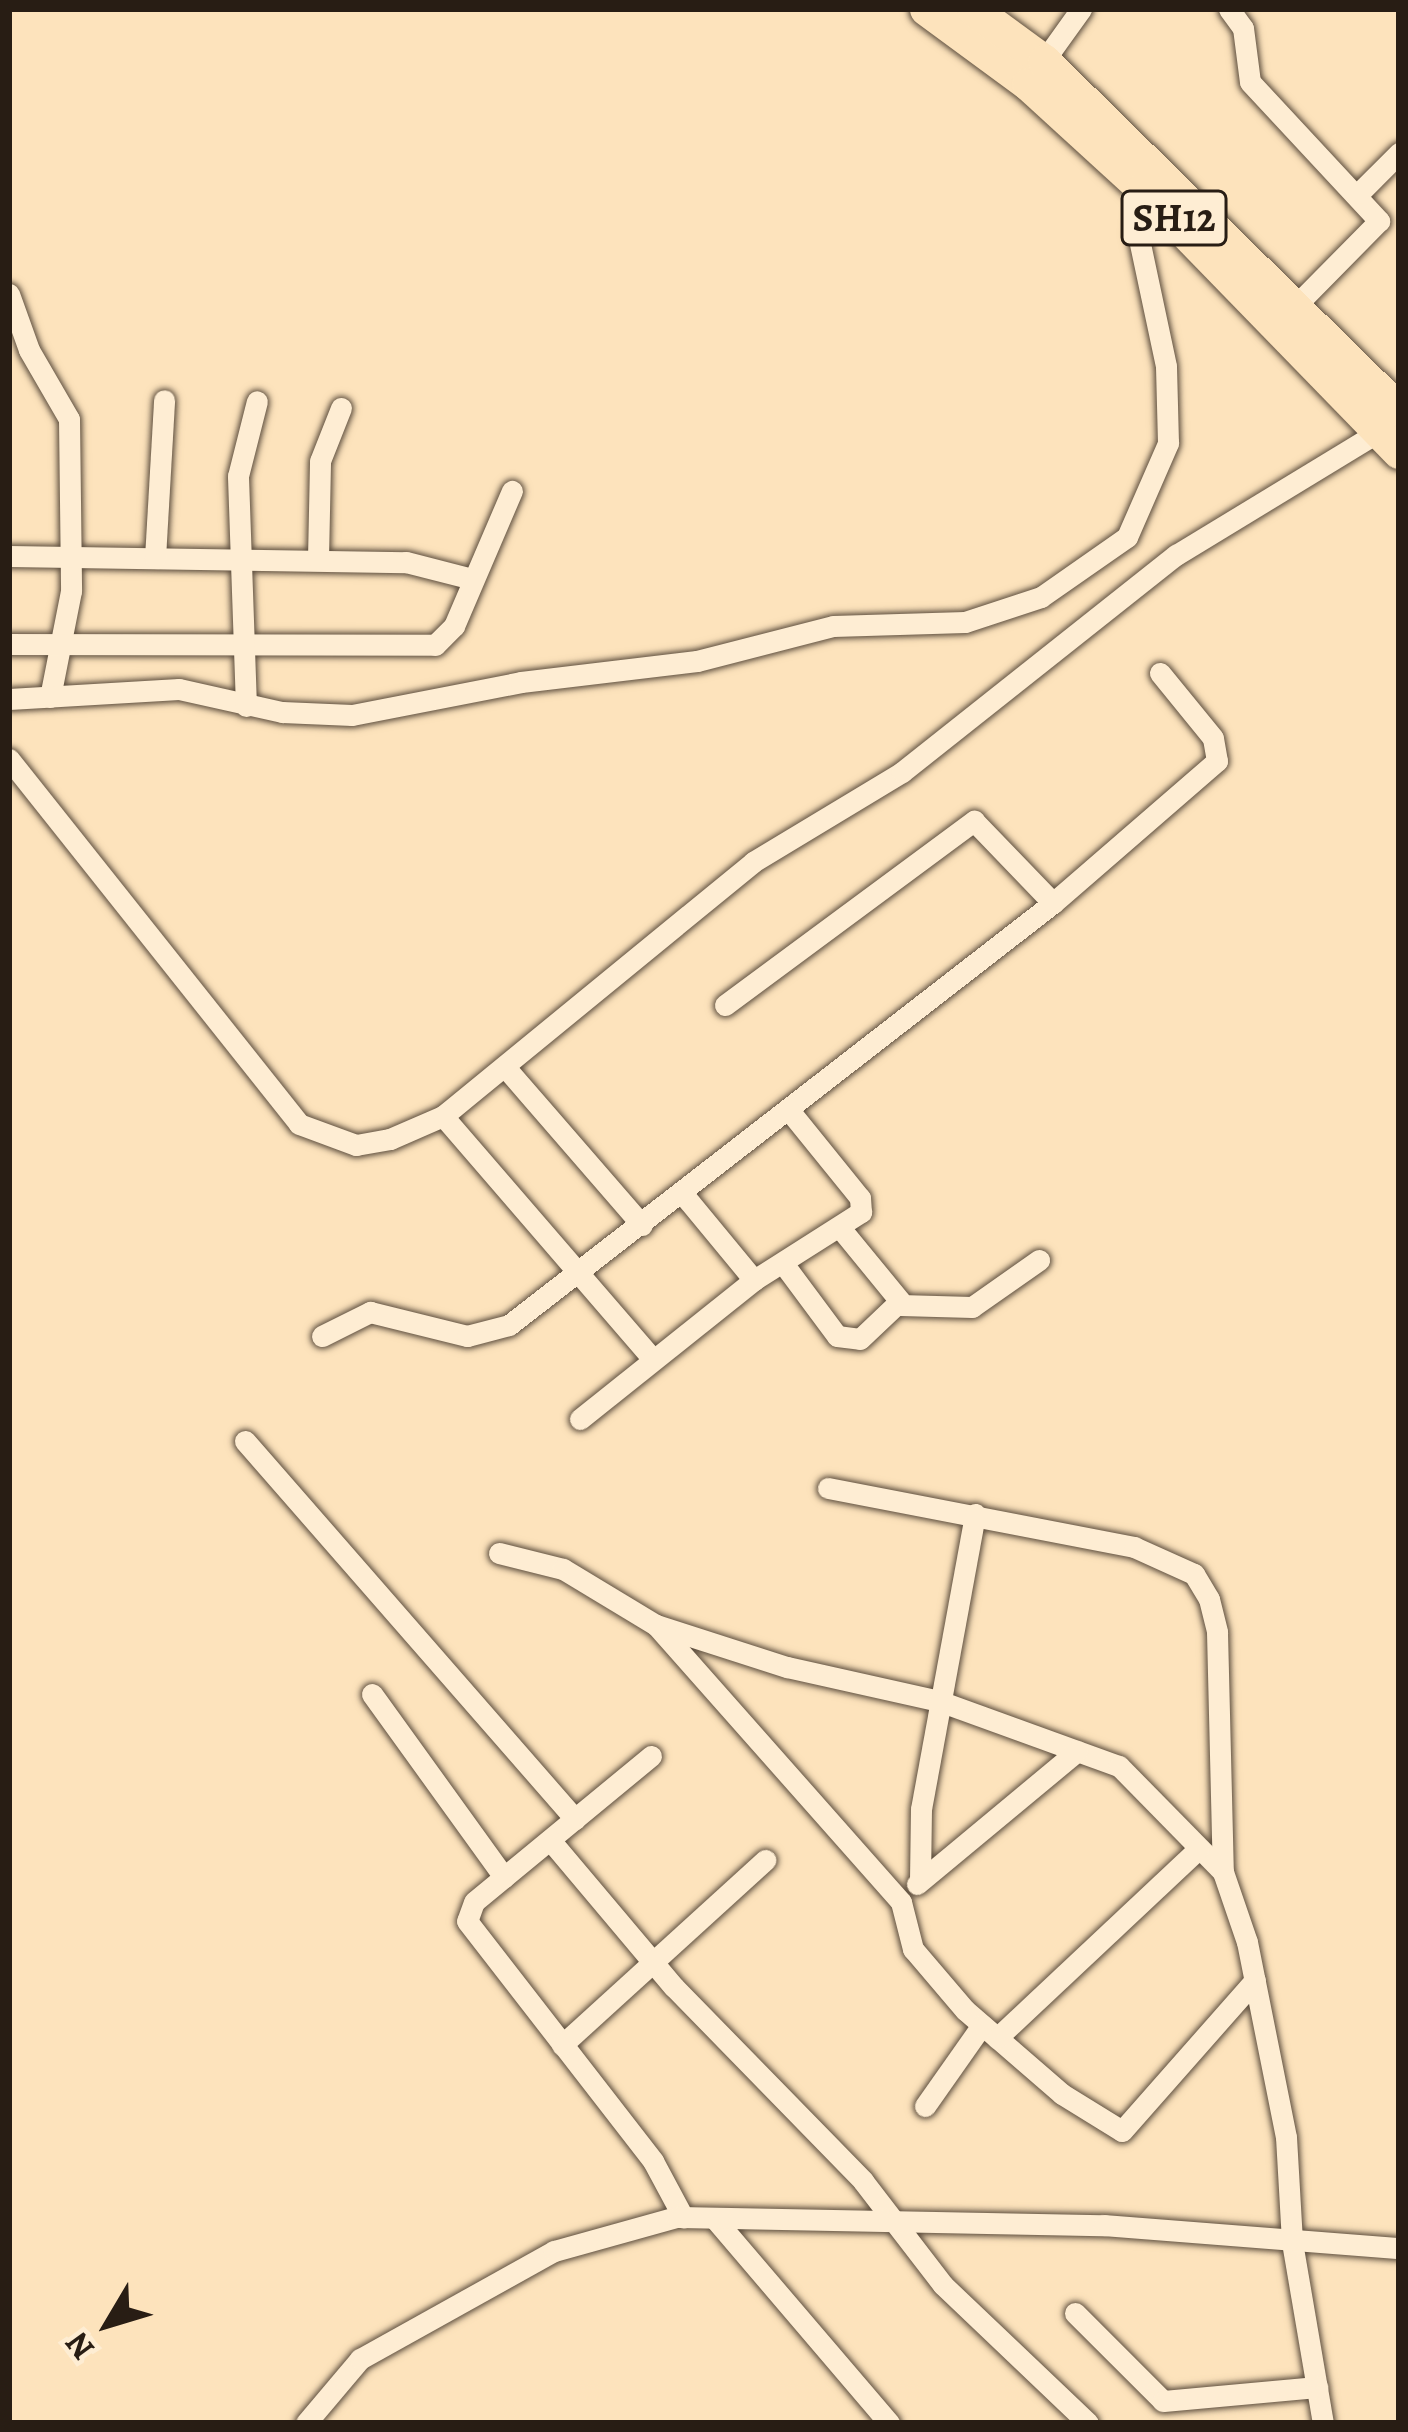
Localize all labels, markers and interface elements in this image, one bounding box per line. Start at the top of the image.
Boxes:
road number: SH12 [1120,185,1228,251]
north arrow [48,2264,168,2384]
text: N [54,2323,104,2370]

